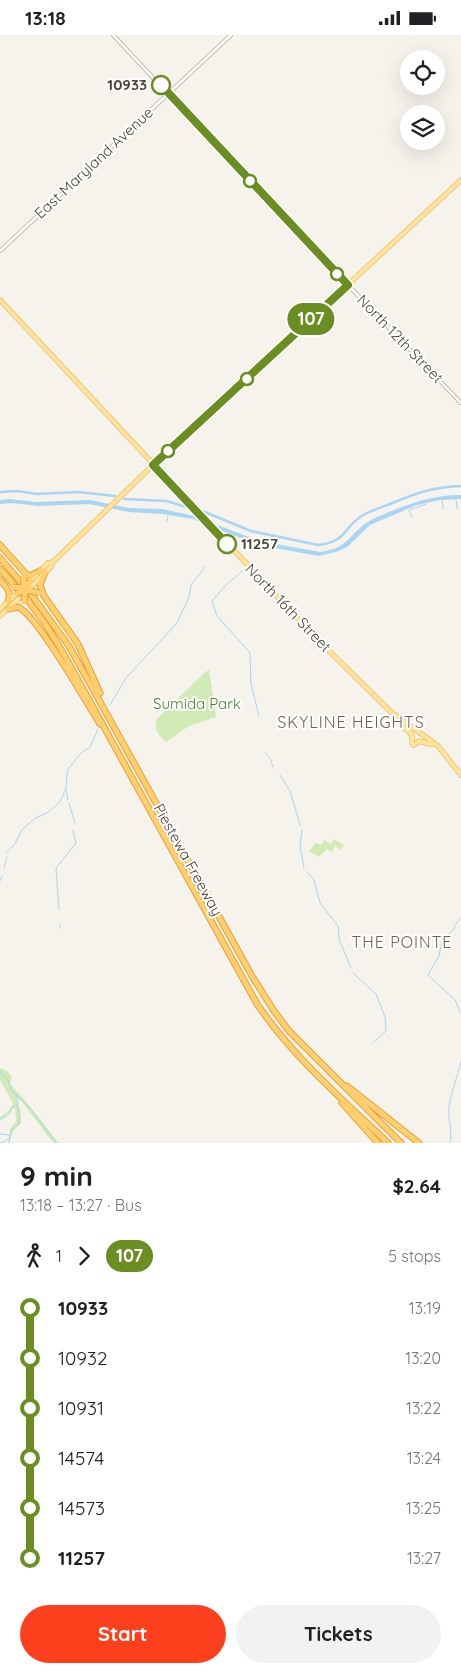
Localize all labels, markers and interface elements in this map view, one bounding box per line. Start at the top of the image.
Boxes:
text: 13:18 [25,6,66,30]
map controls [400,50,445,150]
button: locate [400,50,445,95]
place label: 10933 [107,75,147,94]
marker: 10933 [151,75,171,95]
street label: East Maryland Avenue [30,103,157,223]
button: layers [400,105,445,150]
unlabelled marker [243,174,257,188]
unlabelled marker [330,267,344,281]
street label: North 12th Street [353,290,447,387]
line badge: 107 [282,303,340,335]
text: 107 [297,307,325,330]
unlabelled marker [240,372,254,386]
unlabelled marker [161,444,175,458]
marker: 11257 [217,534,237,554]
place label: 11257 [241,534,278,553]
street label: North 16th Street [241,559,335,656]
park label: Sumida Park [153,694,241,713]
district label: SKYLINE HEIGHTS [277,712,425,732]
street label: Piestewa Freeway [150,800,227,919]
district label: THE POINTE [352,932,452,952]
text: 9 min [20,1158,93,1193]
text: $2.64 [392,1174,441,1198]
text: 13:18 – 13:27 · Bus [20,1195,142,1215]
icon: walk [20,1242,48,1270]
icon: forward [70,1242,98,1270]
text: 107 [116,1244,143,1267]
text: 1 [56,1246,62,1266]
text: 5 stops [388,1246,441,1266]
text: 10933 [58,1296,108,1320]
text: 13:19 [409,1298,441,1318]
text: 10932 [58,1346,107,1370]
text: 13:20 [405,1348,441,1368]
text: 10931 [58,1396,104,1420]
text: 13:22 [406,1398,441,1418]
text: 14574 [58,1446,104,1470]
text: 13:24 [407,1448,441,1468]
text: 14573 [58,1496,105,1520]
text: 13:25 [406,1498,441,1518]
text: 11257 [58,1546,105,1570]
text: 13:27 [407,1548,441,1568]
button: Start [20,1605,226,1663]
button: Tickets [236,1605,441,1663]

